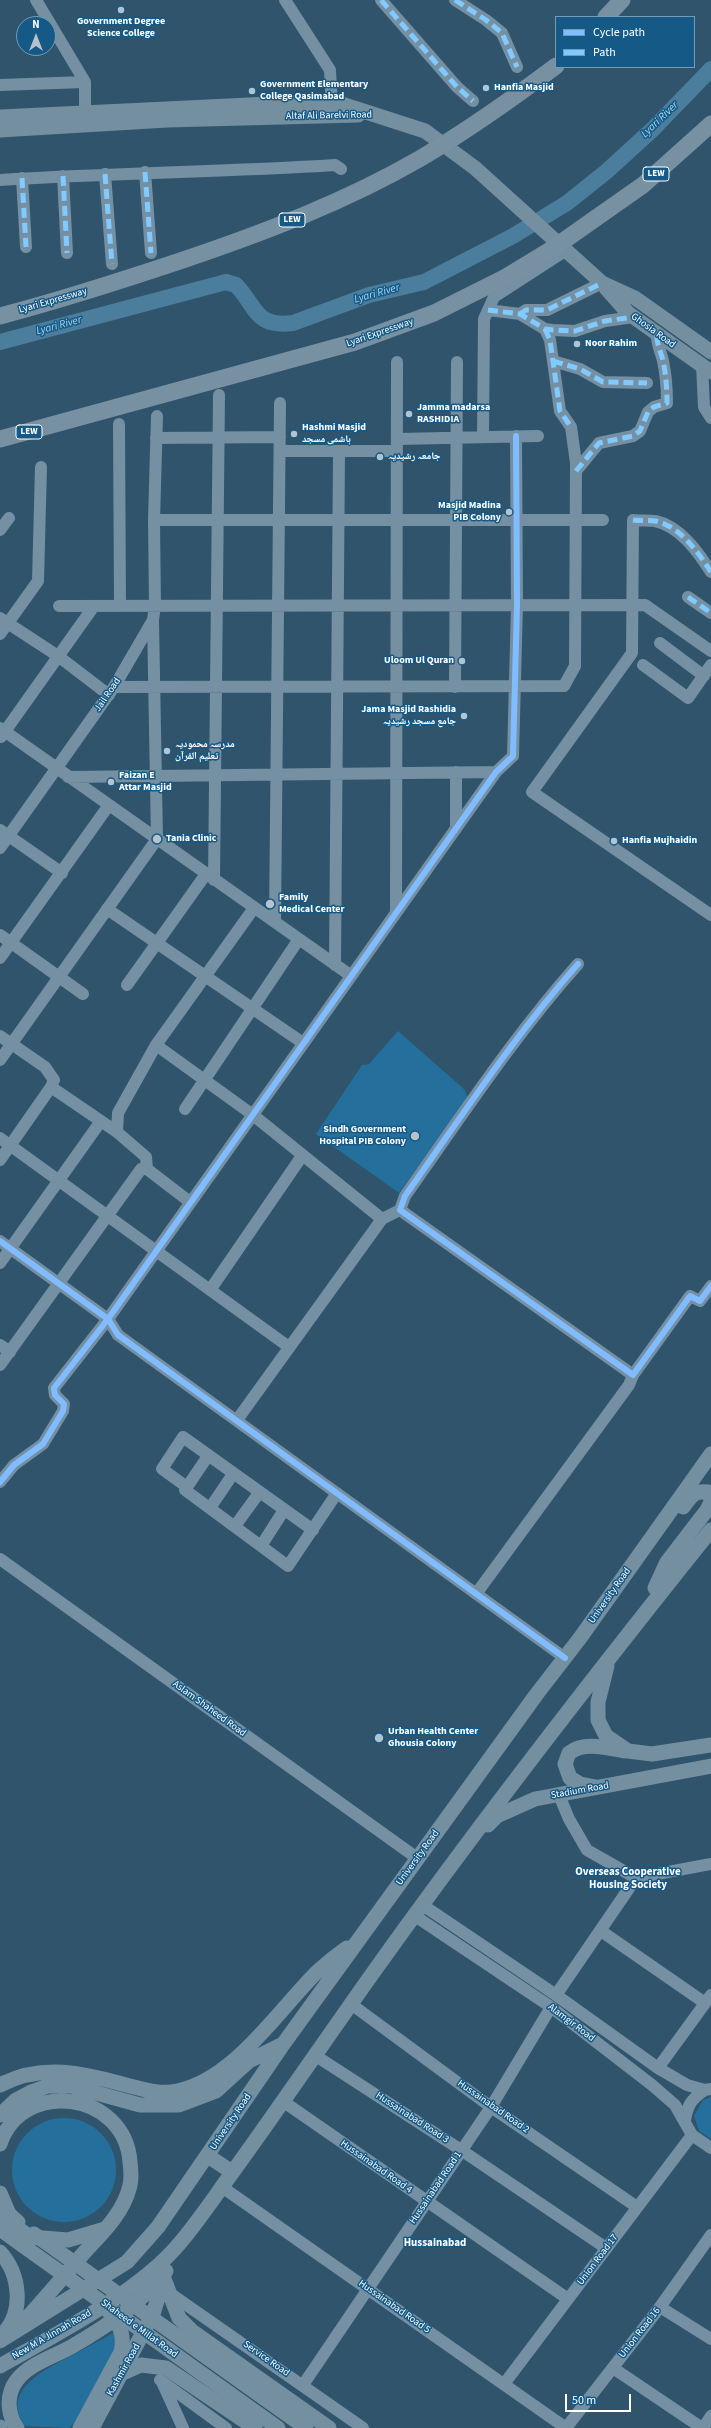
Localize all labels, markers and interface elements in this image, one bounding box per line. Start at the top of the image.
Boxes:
marker: Government Degree Science College [116,5,126,15]
north arrow [16,16,56,56]
place label: Government Degree Science College [77,16,165,40]
legend [555,16,695,68]
text: N [32,17,40,32]
text: Cycle path [593,24,645,41]
text: Path [593,44,616,61]
place label: Government Elementary College Qasimabad [260,79,368,102]
place label: Hanfia Masjid [494,82,554,94]
marker: Hanfia Masjid [481,83,491,93]
marker: Government Elementary College Qasimabad [247,86,257,96]
water label: Lyari River [639,99,681,141]
street label: Altaf Ali Barelvi Road [286,109,372,123]
road number: LEW [643,167,669,181]
road number: LEW [279,213,305,227]
water label: Lyari River [353,281,401,307]
street label: Lyari Expressway [18,286,88,316]
street label: Ghosia Road [628,311,678,351]
water label: Lyari River [35,314,83,338]
street label: Lyari Expressway [345,316,415,350]
place label: Noor Rahim [585,338,637,350]
marker: Noor Rahim [572,339,582,349]
place label: Jamma madarsa RASHIDIA [417,402,490,426]
marker: Jamma madarsa RASHIDIA [404,409,414,419]
place label: Hashmi Masjid ہاشمی مسجد [302,422,366,446]
road number: LEW [16,425,42,439]
marker: Hashmi Masjid ہاشمی مسجد [289,429,299,439]
place label: جامعہ رشیدیہ [388,451,441,463]
marker: جامعہ رشیدیہ [375,452,385,462]
place label: Masjid Madina PIB Colony [438,500,501,524]
marker: Masjid Madina PIB Colony [504,507,514,517]
place label: Uloom Ul Quran [384,655,454,667]
marker: Uloom Ul Quran [457,656,467,666]
street label: Jail Road [92,676,124,714]
place label: Jama Masjid Rashidia جامع مسجد رشیدیہ [361,704,456,728]
marker: Jama Masjid Rashidia جامع مسجد رشیدیہ [459,711,469,721]
place label: مدرسہ محمودیہ تعلیم القرآن [175,739,235,762]
marker: مدرسہ محمودیہ تعلیم القرآن [162,746,172,756]
place label: Faizan E Attar Masjid [119,770,172,794]
marker: Faizan E Attar Masjid [106,777,116,787]
marker: Tania Clinic [151,833,163,845]
place label: Tania Clinic [166,833,217,845]
place label: Hanfia Mujhaidin [622,835,697,847]
marker: Hanfia Mujhaidin [609,836,619,846]
place label: Family Medical Center [279,892,345,916]
marker: Family Medical Center [264,898,276,910]
place label: Sindh Government Hospital PIB Colony [319,1124,406,1148]
marker: Sindh Government Hospital PIB Colony [409,1130,421,1142]
street label: University Road [586,1566,634,1626]
street label: Aslam Shaheed Road [170,1678,248,1740]
place label: Urban Health Center Ghousia Colony [388,1726,478,1750]
marker: Urban Health Center Ghousia Colony [373,1732,385,1744]
street label: Stadium Road [550,1780,610,1802]
street label: University Road [394,1828,442,1888]
district label: Overseas Cooperative Housing Society [575,1866,681,1892]
street label: Alamgir Road [545,2001,597,2045]
street label: Hussainabad Road 2 [455,2078,531,2136]
street label: Hussainabad Road 3 [373,2090,451,2146]
street label: University Road [208,2091,254,2153]
street label: Hussainabad Road 4 [338,2138,414,2196]
street label: Hussainabad Road 1 [407,2150,465,2226]
street label: Union Road 17 [575,2232,621,2288]
district label: Hussainabad [404,2237,466,2251]
street label: Hussainabad Road 5 [356,2278,432,2336]
street label: Shaheed e Millat Road [98,2297,180,2361]
street label: Union Road 16 [617,2305,663,2361]
street label: New M A Jinnah Road [10,2307,94,2363]
street label: Service Road [240,2339,292,2379]
street label: Kashmir Road [105,2342,143,2398]
scale bar [567,2386,633,2412]
text: 50 m [572,2392,596,2409]

